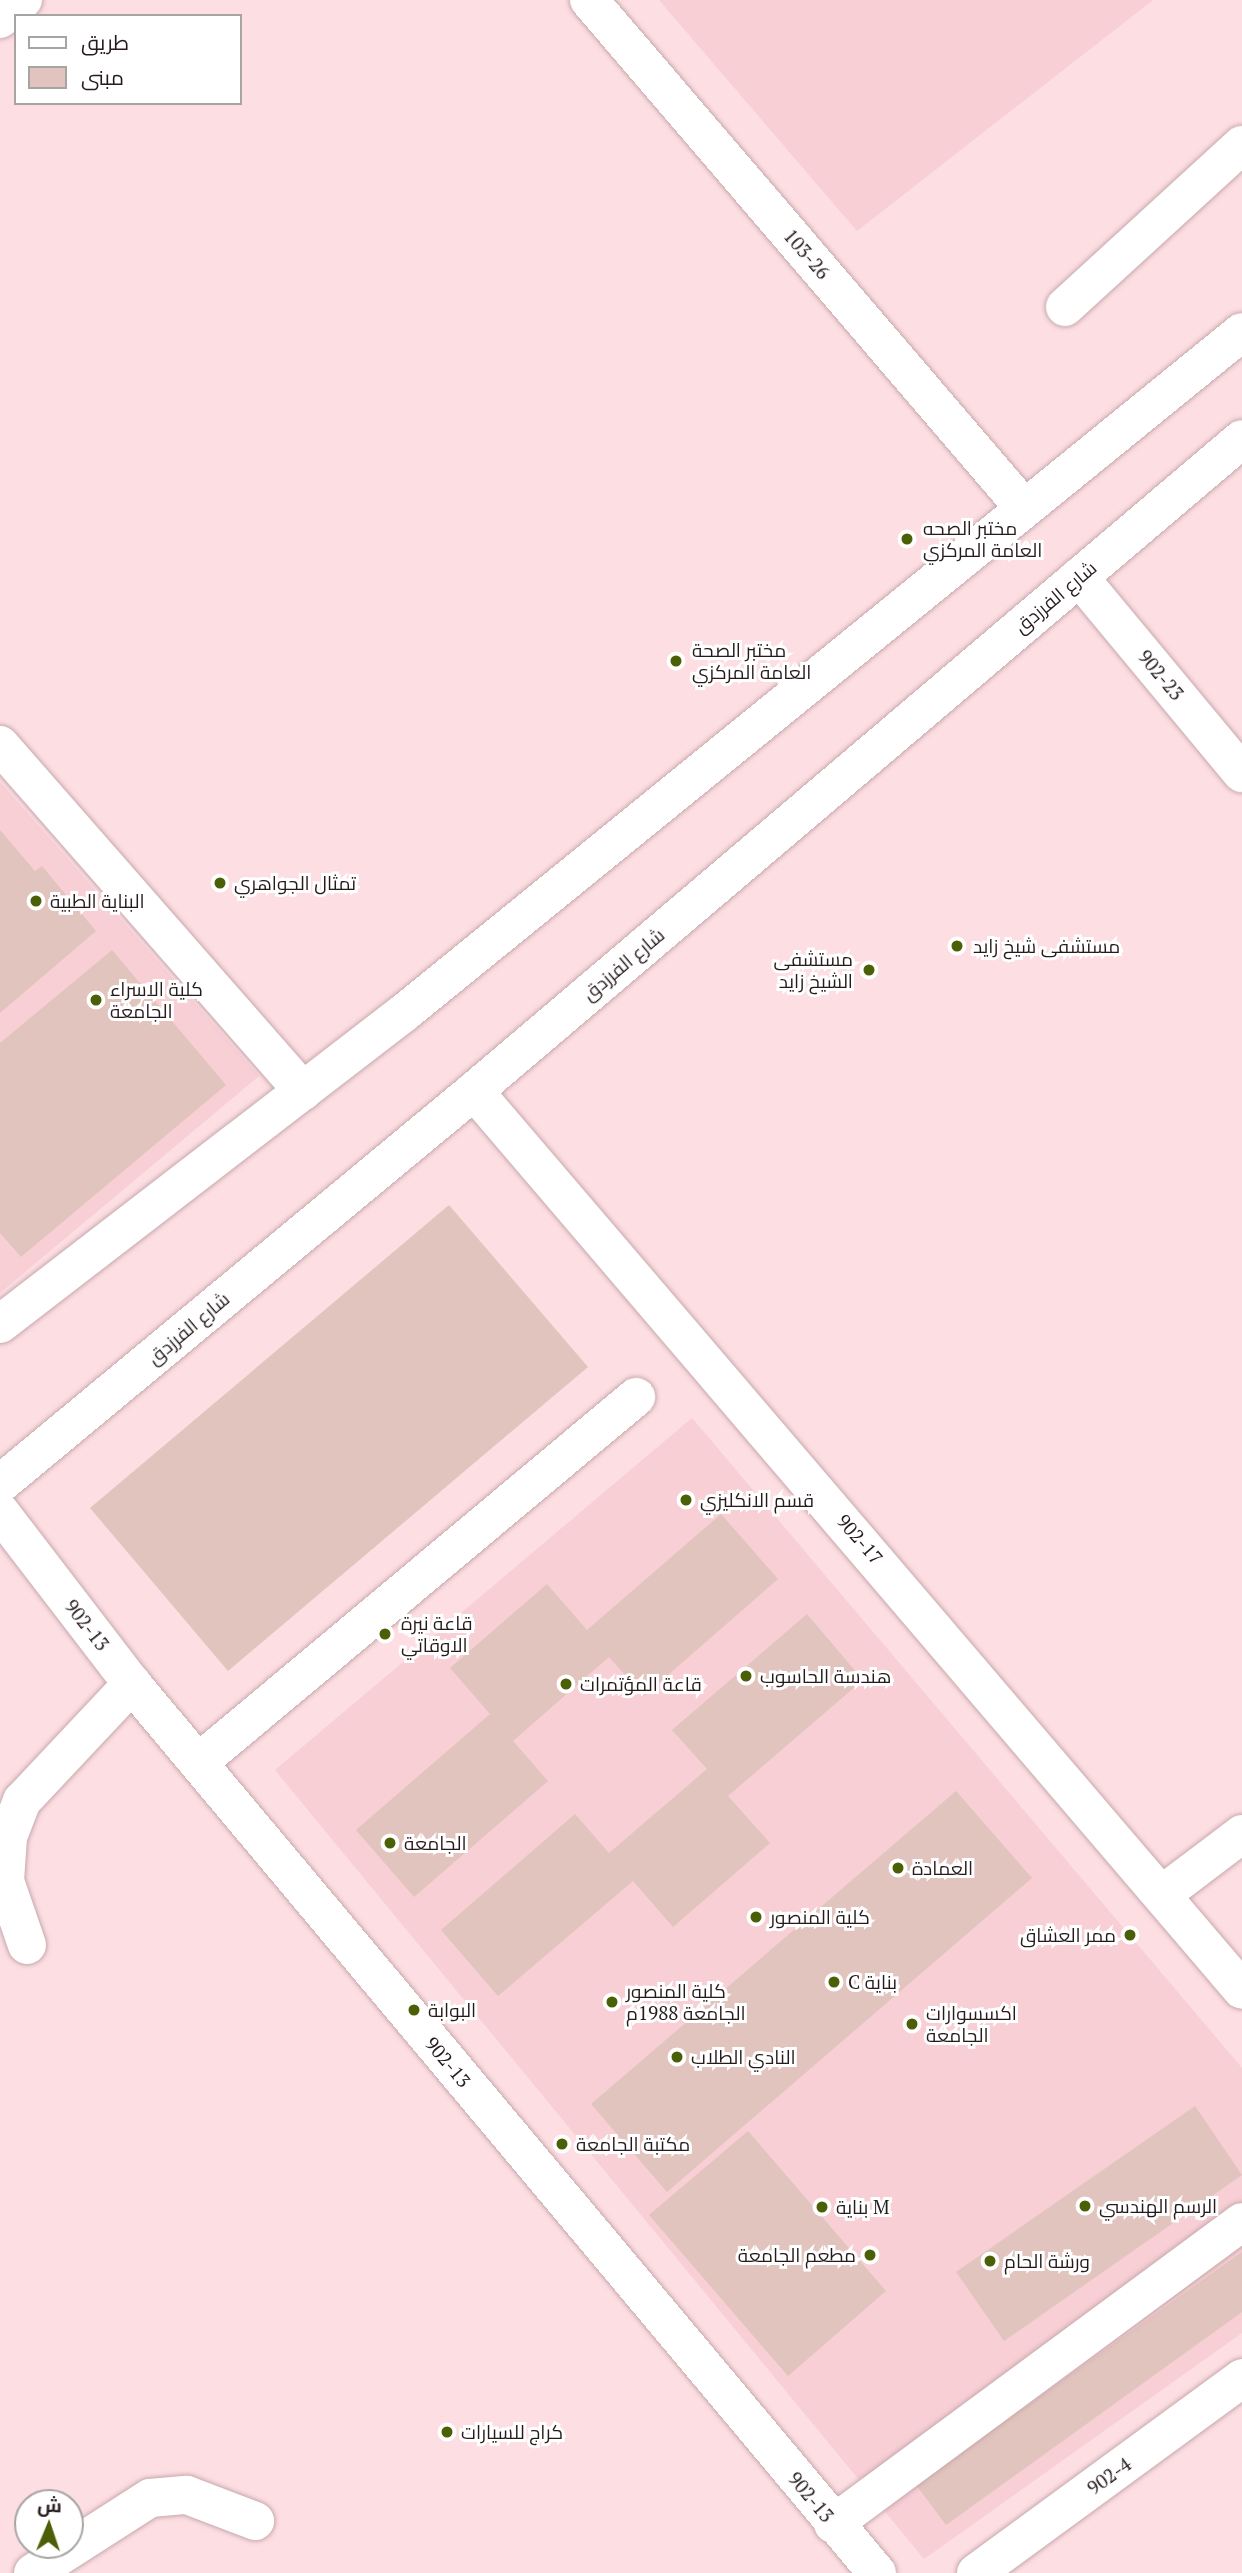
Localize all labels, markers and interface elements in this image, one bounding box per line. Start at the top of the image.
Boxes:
legend [14,14,242,105]
text: طريق [81,28,129,56]
text: مبنى [81,63,124,91]
street label: 103-26 [779,224,835,284]
place label: مختبر الصحه العامة المركزي [923,517,1042,561]
marker: مختبر الصحه العامة المركزي [897,529,917,549]
street label: شارع الفرزدق [1009,556,1101,638]
place label: مختبر الصحة العامة المركزي [692,639,811,683]
street label: 902-23 [1133,645,1189,705]
marker: مختبر الصحة العامة المركزي [666,651,686,671]
place label: تمثال الجواهري [234,872,356,894]
marker: تمثال الجواهري [212,875,228,891]
place label: البناية الطبية [50,890,145,912]
marker: البناية الطبية [28,893,44,909]
street label: شارع الفرزدق [577,923,669,1005]
place label: مستشفى شيخ زايد [973,935,1120,957]
marker: مستشفى شيخ زايد [947,936,967,956]
place label: مستشفى الشيخ زايد [774,948,853,992]
marker: مستشفى الشيخ زايد [859,960,879,980]
place label: كلية الاسراء الجامعة [110,978,203,1022]
marker: كلية الاسراء الجامعة [88,992,104,1008]
street label: شارع الفرزدق [142,1287,234,1369]
place label: قسم الانكليزي [700,1489,814,1511]
marker: قسم الانكليزي [678,1492,694,1508]
street label: 902-17 [832,1509,888,1569]
street label: 902-13 [60,1595,114,1655]
place label: قاعة نيرة الاوقاتي [401,1612,472,1656]
marker: قاعة نيرة الاوقاتي [375,1624,395,1644]
place label: هندسة الحاسوب [760,1665,891,1687]
marker: هندسة الحاسوب [738,1668,754,1684]
place label: قاعة المؤتمرات [580,1673,702,1695]
marker: قاعة المؤتمرات [558,1676,574,1692]
place label: الجامعة [404,1832,467,1854]
marker: الجامعة [382,1835,398,1851]
place label: العمادة [912,1857,973,1879]
marker: العمادة [890,1860,906,1876]
place label: كلية المنصور [770,1906,870,1928]
marker: كلية المنصور [748,1909,764,1925]
place label: ممر العشاق [1020,1924,1116,1946]
marker: ممر العشاق [1122,1927,1138,1943]
place label: C بناية [848,1971,897,1993]
marker: C بناية [826,1974,842,1990]
place label: كلية المنصور الجامعة 1988م [626,1980,746,2024]
marker: كلية المنصور الجامعة 1988م [604,1994,620,2010]
place label: البوابة [428,1999,476,2021]
marker: البوابة [406,2002,422,2018]
place label: اكسسوارات الجامعة [926,2002,1017,2046]
marker: اكسسوارات الجامعة [904,2016,920,2032]
street label: 902-13 [420,2032,476,2092]
place label: النادي الطلاب [691,2046,796,2068]
marker: النادي الطلاب [669,2049,685,2065]
place label: مكتبة الجامعة [576,2133,690,2155]
marker: مكتبة الجامعة [554,2136,570,2152]
place label: الرسم الهندسي [1099,2195,1217,2217]
place label: بناية M [836,2196,889,2218]
marker: الرسم الهندسي [1077,2198,1093,2214]
marker: بناية M [814,2199,830,2215]
place label: مطعم الجامعة [738,2244,856,2266]
marker: مطعم الجامعة [862,2247,878,2263]
place label: ورشة الحام [1004,2250,1090,2272]
marker: ورشة الحام [982,2253,998,2269]
place label: كراج للسيارات [461,2421,563,2443]
marker: كراج للسيارات [439,2424,455,2440]
street label: 902-4 [1083,2452,1135,2500]
street label: 902-13 [783,2467,839,2527]
north arrow [14,2489,84,2559]
text: ش [37,2492,62,2517]

